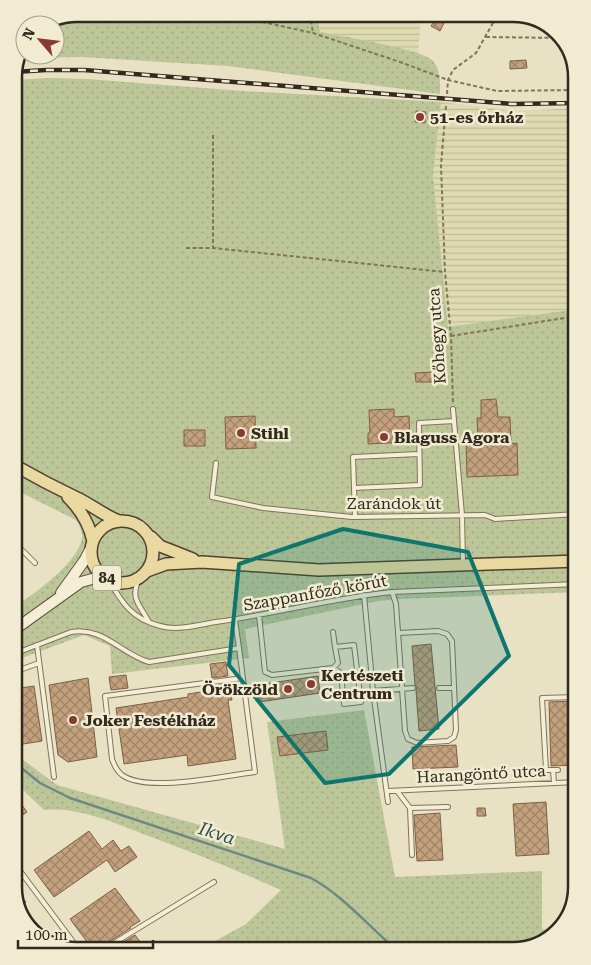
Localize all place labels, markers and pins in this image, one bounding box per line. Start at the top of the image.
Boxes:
place label: 51-es őrház [430,108,523,127]
marker: 51-es őrház [414,111,426,123]
place label: Stihl [251,424,290,443]
marker: Stihl [235,427,247,439]
place label: Blaguss Agora [394,428,510,447]
marker: Blaguss Agora [378,431,390,443]
place label: Kertészeti Centrum [321,666,404,703]
marker: Kertészeti Centrum [305,678,317,690]
place label: Örökzöld [202,680,278,699]
marker: Örökzöld [282,683,294,695]
place label: Joker Festékház [83,711,215,730]
marker: Joker Festékház [67,714,79,726]

